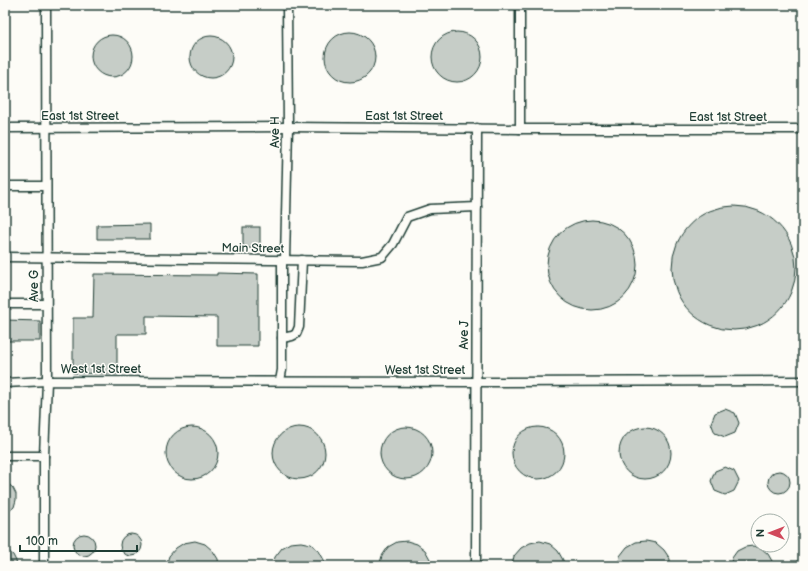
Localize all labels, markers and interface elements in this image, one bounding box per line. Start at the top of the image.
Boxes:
street label: East 1st Street [41,109,119,124]
street label: East 1st Street [365,109,443,124]
street label: East 1st Street [689,110,767,125]
street label: Ave H [268,116,283,148]
street label: Main Street [222,240,285,257]
street label: Ave G [27,270,42,302]
street label: Ave J [457,320,472,349]
street label: West 1st Street [61,362,142,377]
street label: West 1st Street [385,363,466,378]
north arrow [750,513,790,553]
scale bar [20,527,137,553]
text: N [754,529,767,537]
text: 100 m [26,534,58,549]

